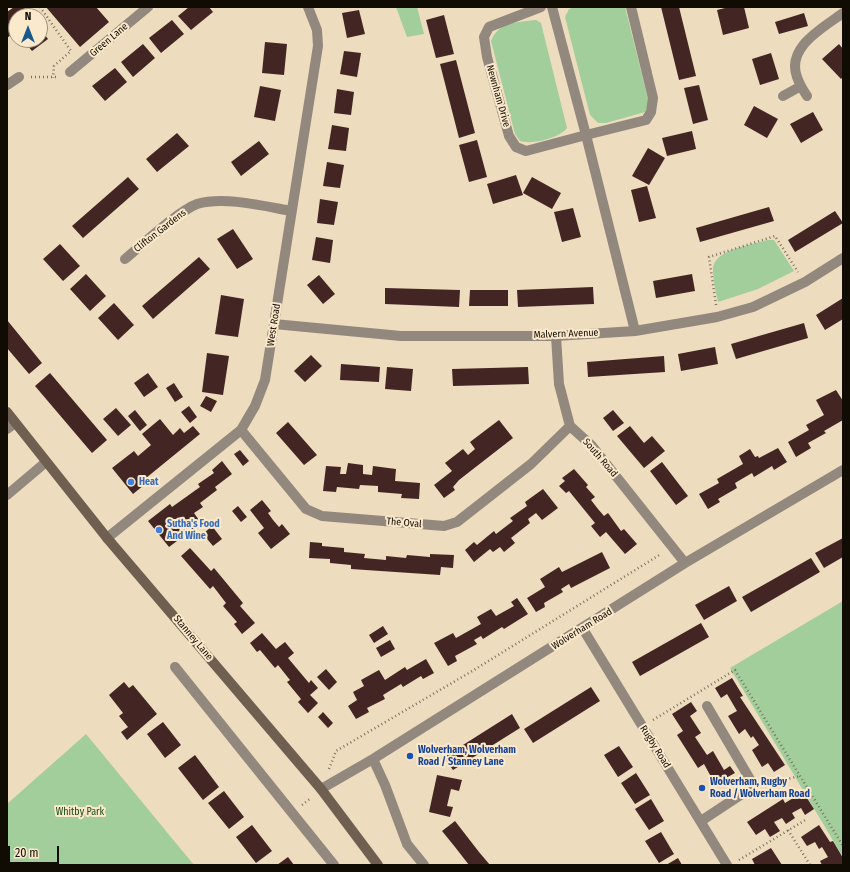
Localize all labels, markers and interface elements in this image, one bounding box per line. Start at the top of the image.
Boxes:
north arrow [8,8,48,48]
text: N [25,10,31,23]
street label: Green Lane [88,21,130,59]
street label: Newnham Drive [483,63,513,129]
street label: Clifton Gardens [132,207,188,255]
street label: West Road [265,303,283,347]
street label: Malvern Avenue [533,327,599,341]
street label: South Road [580,436,620,480]
place label: Heat [139,476,158,488]
marker: Heat [126,477,136,487]
street label: The Oval [386,515,422,531]
place label: Sutha's Food And Wine [167,518,220,542]
marker: Sutha's Food And Wine [154,525,164,535]
street label: Wolverham Road [550,606,614,652]
street label: Stanney Lane [171,613,215,663]
street label: Rugby Road [637,723,673,771]
place label: Wolverham, Wolverham Road / Stanney Lane [418,744,516,768]
marker: Wolverham, Wolverham Road / Stanney Lane [405,751,415,761]
place label: Wolverham, Rugby Road / Wolverham Road [710,776,810,800]
marker: Wolverham, Rugby Road / Wolverham Road [697,783,707,793]
park label: Whitby Park [56,806,104,818]
scale bar [10,838,61,864]
text: 20 m [15,846,39,860]

